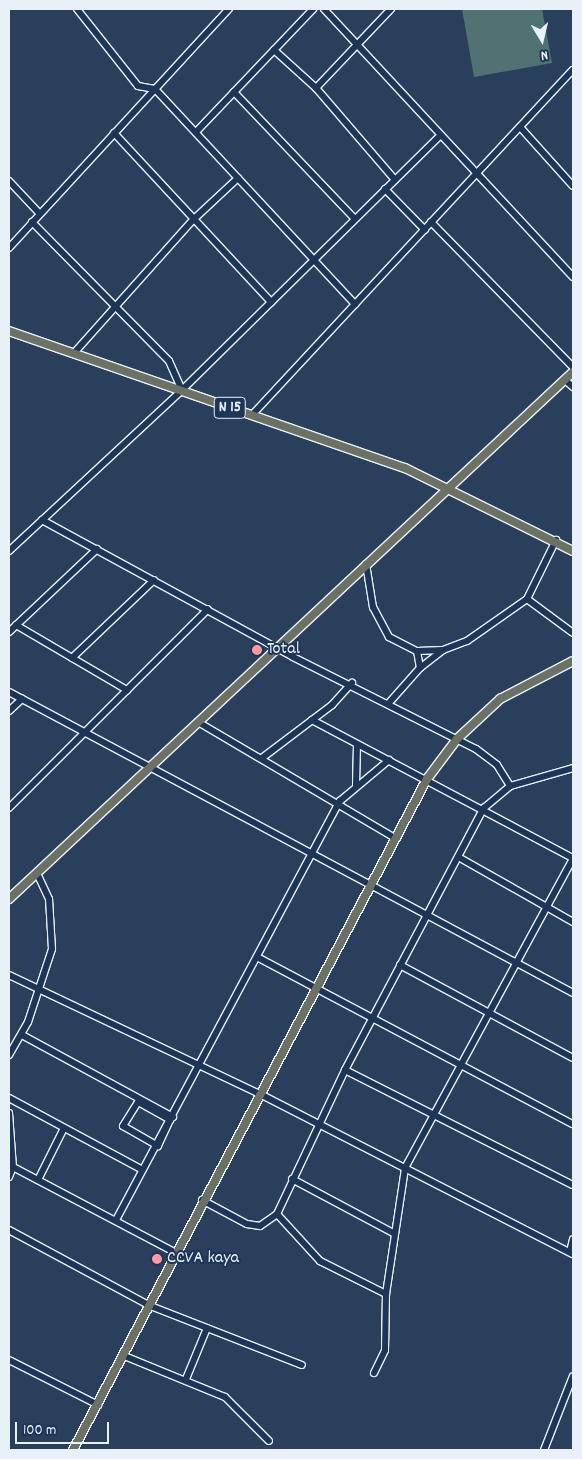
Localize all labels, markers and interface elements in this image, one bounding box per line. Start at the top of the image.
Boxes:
north arrow [517,15,567,65]
text: N [539,44,549,65]
road number: N 15 [214,394,246,422]
place label: Total [267,639,300,661]
marker: Total [251,644,263,656]
place label: CCVA kaya [167,1248,239,1270]
marker: CCVA kaya [151,1253,163,1265]
scale bar [18,1412,111,1444]
text: 100 m [23,1420,56,1442]

